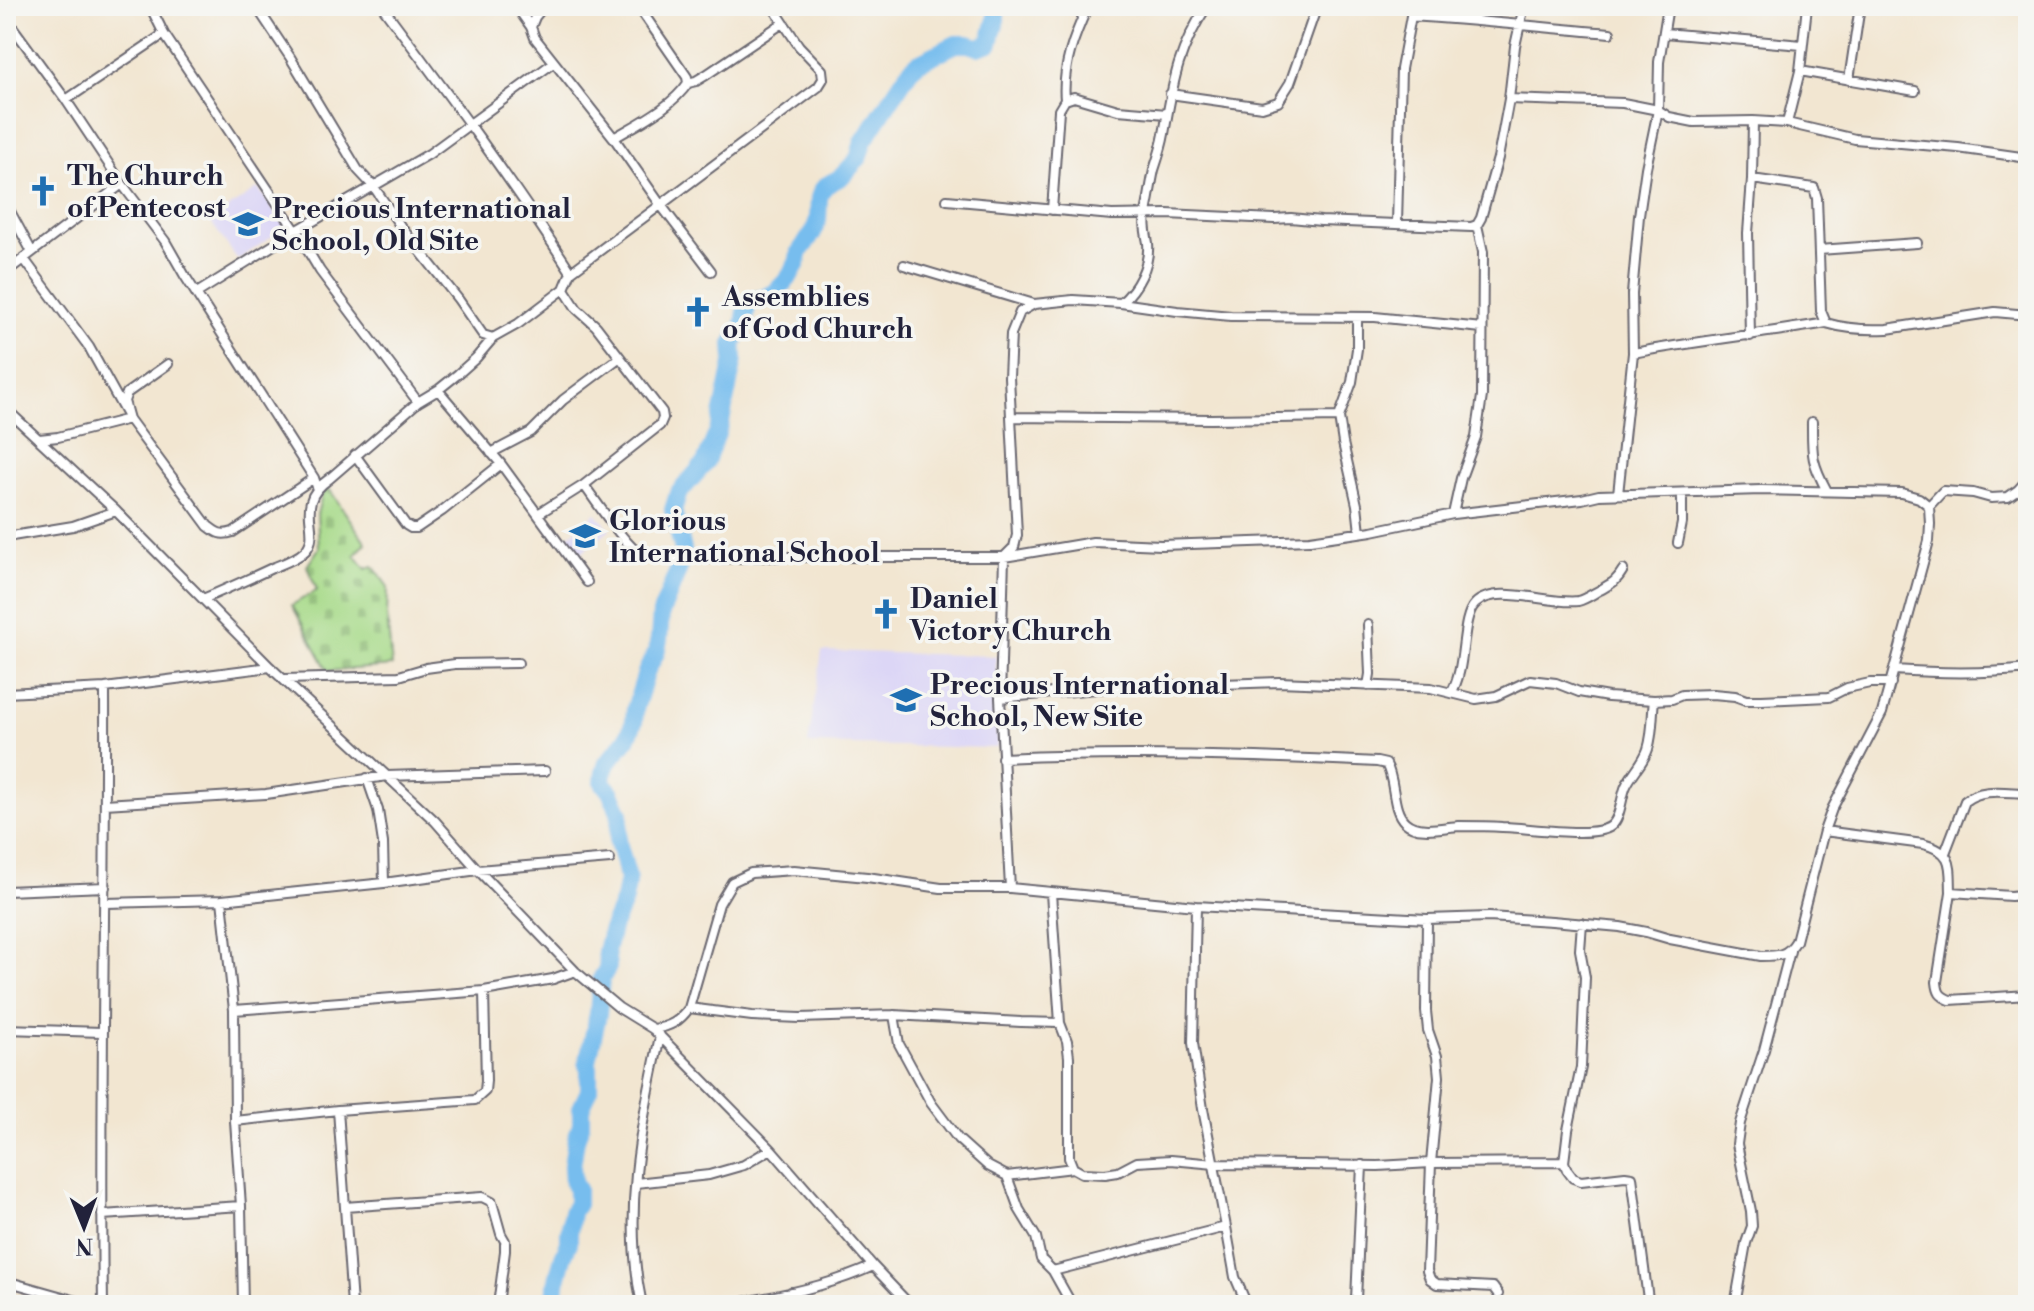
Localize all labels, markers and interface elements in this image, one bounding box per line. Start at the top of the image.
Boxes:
place label: The Church of Pentecost [67,159,227,226]
church icon: The Church of Pentecost [26,174,60,208]
place label: Precious International School, Old Site [272,192,571,259]
school or university icon: Precious International School, Old Site [231,207,265,241]
place label: Assemblies of God Church [721,280,913,347]
church icon: Assemblies of God Church [681,295,715,329]
place label: Glorious International School [609,504,880,571]
school or university icon: Glorious International School [568,519,602,553]
place label: Daniel Victory Church [909,582,1111,649]
church icon: Daniel Victory Church [869,597,903,631]
place label: Precious International School, New Site [930,668,1229,735]
school or university icon: Precious International School, New Site [889,683,923,717]
north arrow [44,1187,124,1267]
text: N [75,1232,93,1259]

